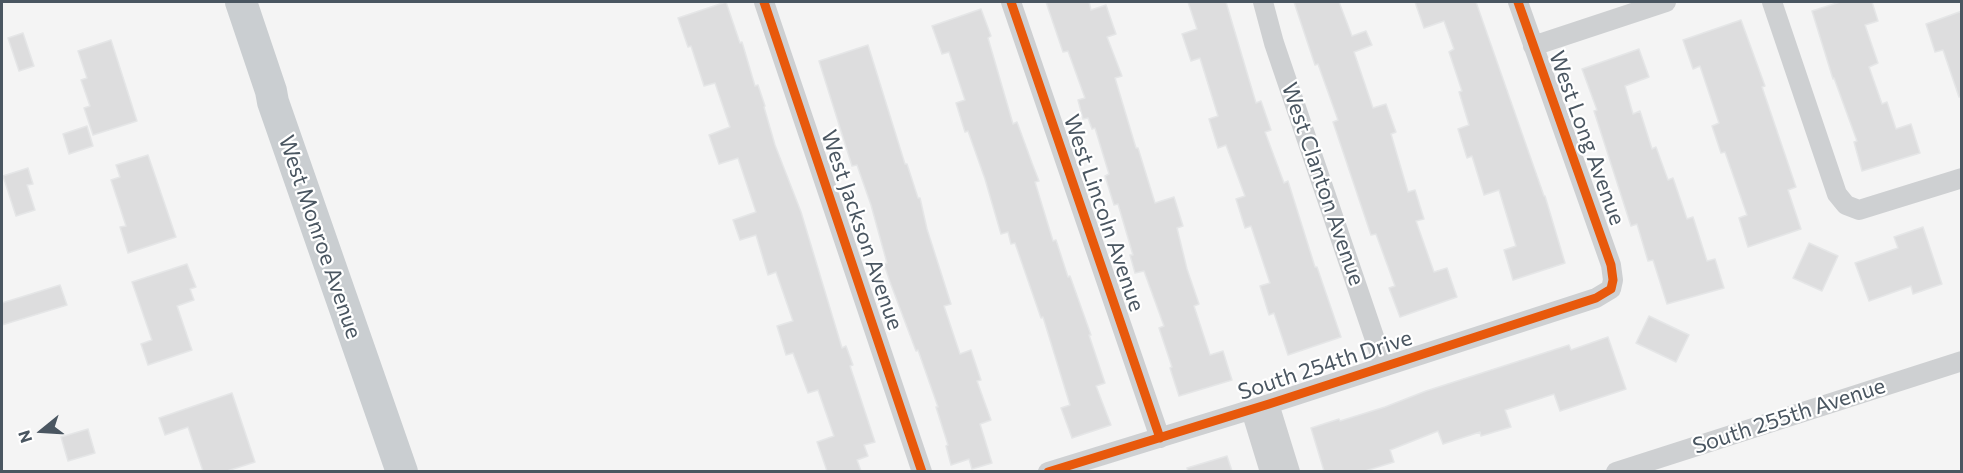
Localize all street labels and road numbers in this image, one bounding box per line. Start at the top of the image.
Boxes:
street label: West Long Avenue [1543,47,1631,229]
street label: West Clanton Avenue [1276,79,1370,289]
street label: West Lincoln Avenue [1058,111,1150,315]
street label: West Jackson Avenue [815,127,909,333]
street label: West Monroe Avenue [273,132,367,342]
street label: South 254th Drive [1235,324,1415,406]
street label: South 255th Avenue [1689,372,1889,460]

